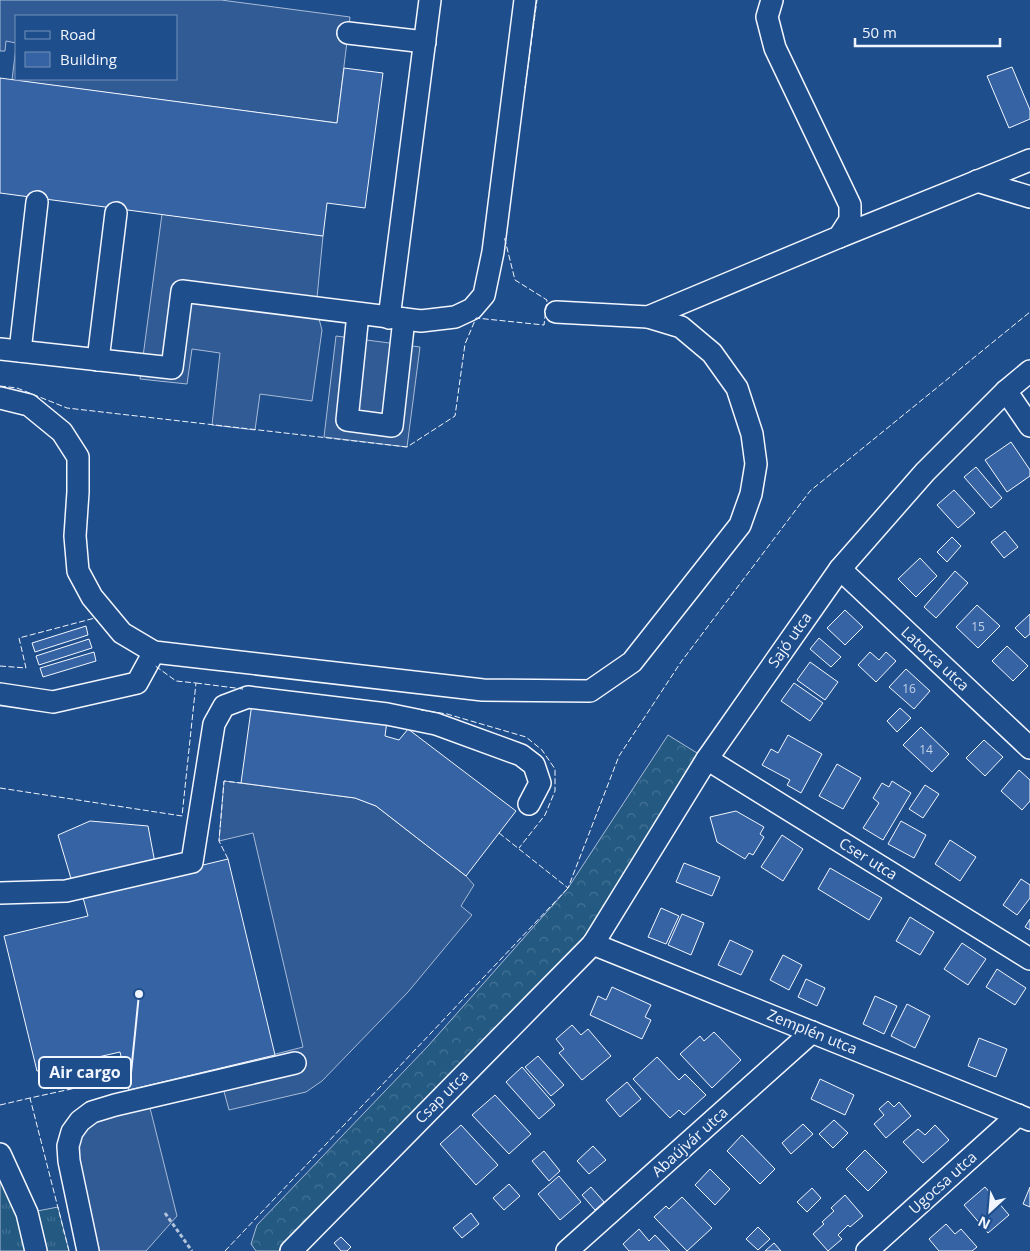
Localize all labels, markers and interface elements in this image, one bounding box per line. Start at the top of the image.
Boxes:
legend [15,15,178,80]
scale bar [855,15,1000,47]
text: 50 m [862,22,897,42]
text: Road [60,24,96,44]
text: Building [60,49,117,69]
street label: Sajó utca [763,608,816,671]
house number: 15 [971,618,985,635]
street label: Latorca utca [897,622,974,695]
house number: 16 [902,680,916,697]
house number: 14 [919,741,933,758]
street label: Cser utca [836,832,901,884]
street label: Zemplén utca [764,1004,860,1058]
callout: Air cargo [39,1057,131,1088]
text: Air cargo [49,1061,121,1083]
street label: Csap utca [410,1065,472,1127]
street label: Abaújvár utca [647,1102,732,1181]
street label: Ugocsa utca [904,1146,981,1218]
north arrow [965,1186,1015,1236]
text: N [975,1212,993,1234]

